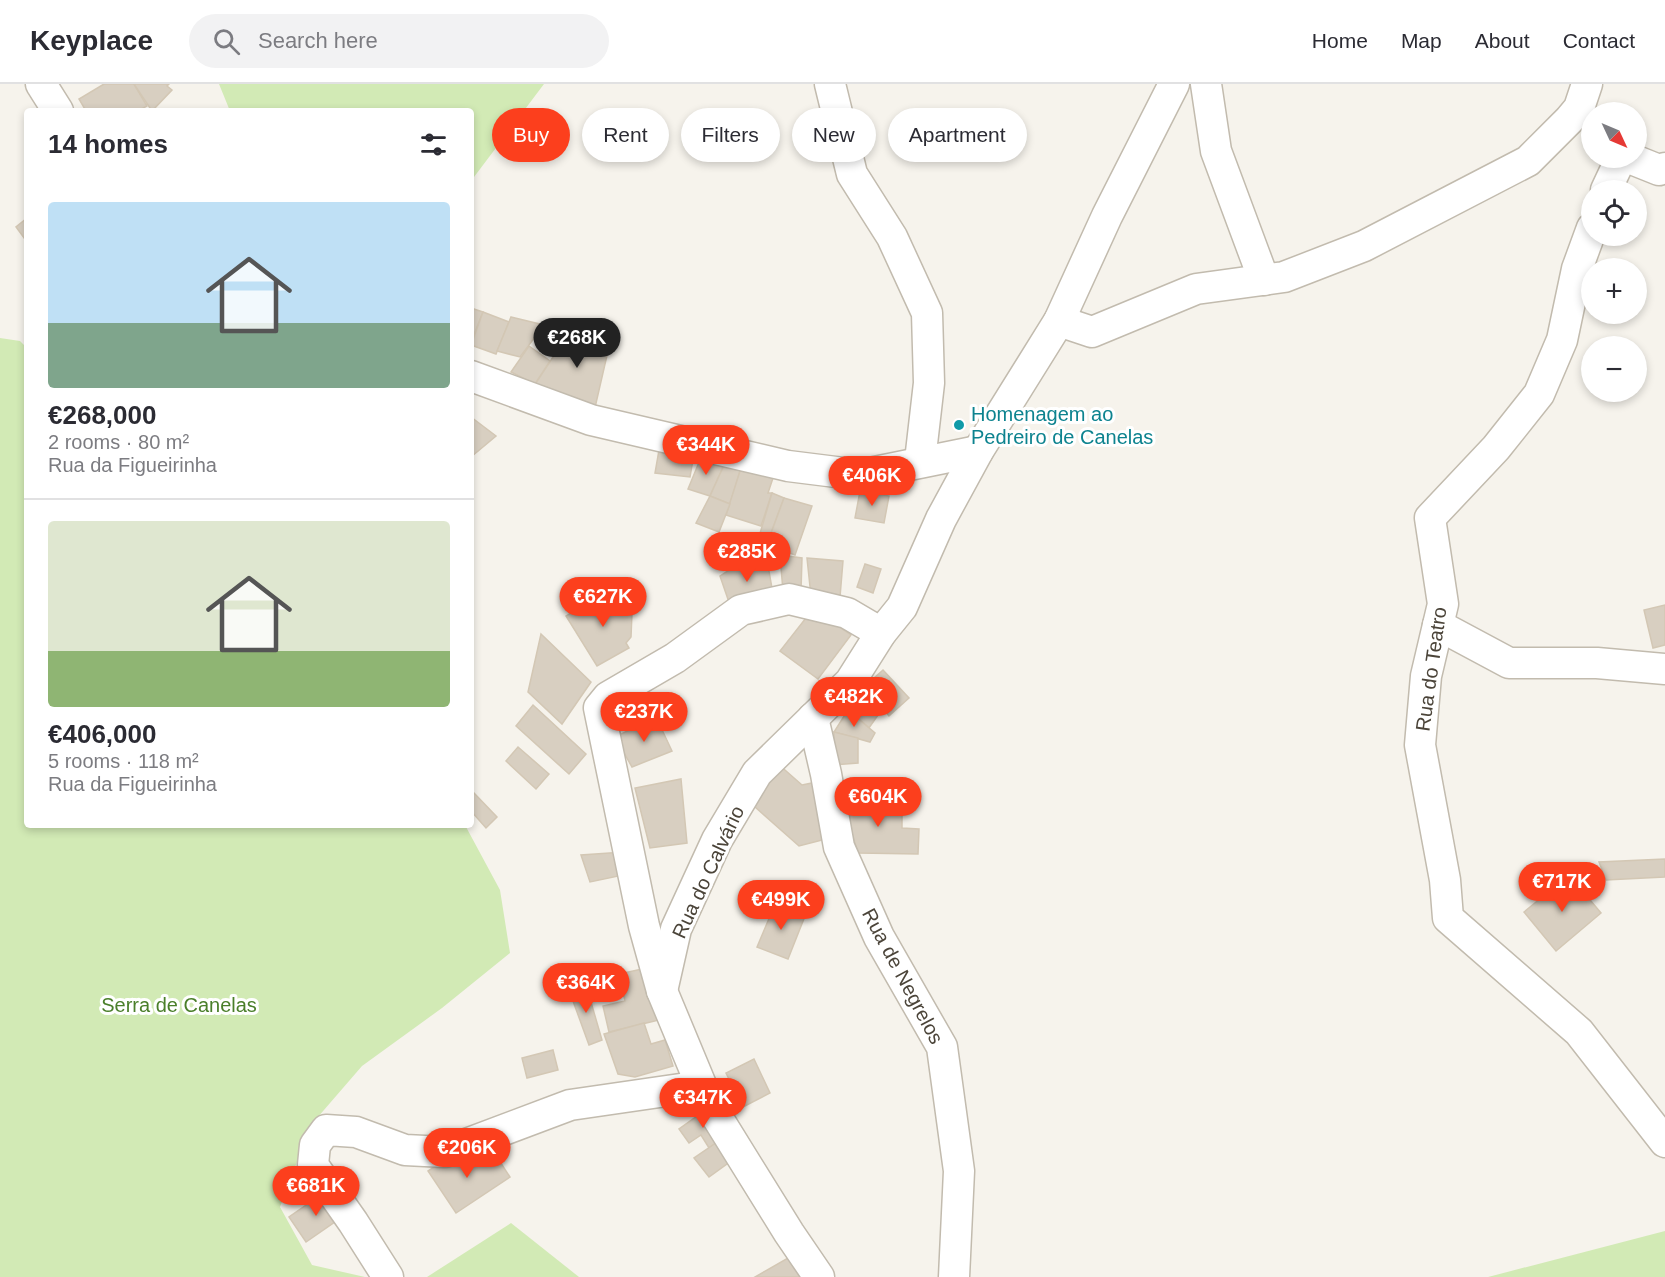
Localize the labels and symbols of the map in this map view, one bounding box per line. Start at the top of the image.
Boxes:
north arrow [1581,102,1647,168]
pin: €268K [535,318,619,369]
place label: Homenagem ao Pedreiro de Canelas [971,403,1153,448]
marker: Homenagem ao Pedreiro de Canelas [952,418,966,432]
pin: €344K [664,425,748,476]
pin: €406K [830,456,914,507]
pin: €285K [705,532,789,583]
pin: €627K [561,577,645,628]
street label: Rua do Teatro [1411,605,1451,733]
pin: €482K [812,677,896,728]
pin: €237K [602,692,686,743]
pin: €604K [836,777,920,828]
street label: Rua do Calvário [668,802,748,942]
pin: €717K [1520,862,1604,913]
pin: €499K [739,880,823,931]
street label: Rua de Negrelos [858,905,948,1047]
pin: €364K [544,963,628,1014]
park label: Serra de Canelas [101,994,257,1016]
pin: €347K [661,1078,745,1129]
pin: €206K [425,1128,509,1179]
pin: €681K [274,1166,358,1217]

